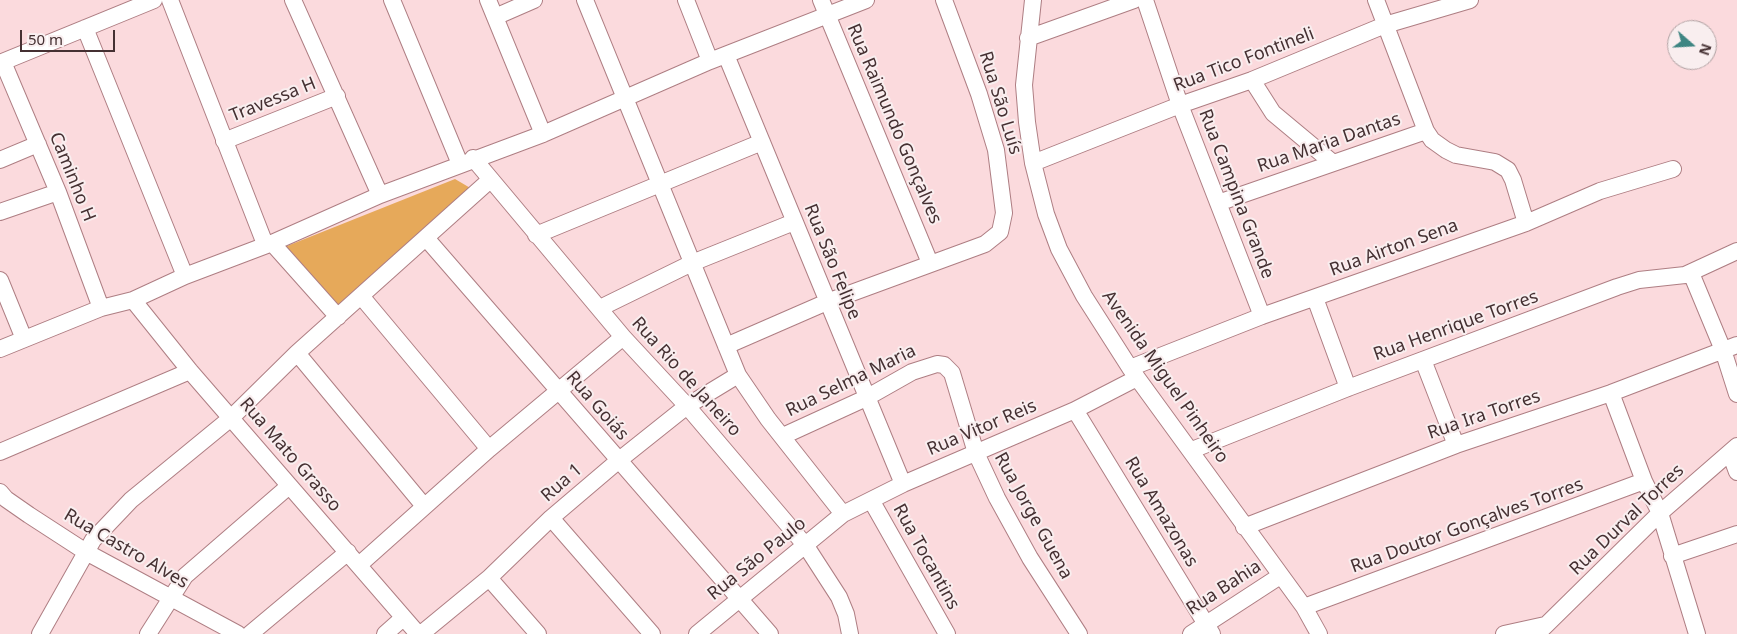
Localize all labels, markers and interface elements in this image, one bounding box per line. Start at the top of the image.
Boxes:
scale bar [22,20,118,52]
north arrow [1667,20,1717,70]
street label: Rua Raimundo Gonçalves [842,21,946,227]
street label: Rua Tico Fontineli [1171,23,1317,97]
text: 50 m [28,29,63,49]
text: N [1695,41,1717,58]
street label: Rua São Luís [974,49,1026,157]
street label: Travessa H [227,73,319,127]
street label: Rua Campina Grande [1194,106,1278,282]
street label: Rua Maria Dantas [1255,108,1403,178]
street label: Caminho H [44,129,100,225]
street label: Rua São Felipe [799,201,865,323]
street label: Rua Airton Sena [1327,215,1461,281]
street label: Rua Henrique Torres [1371,286,1541,366]
street label: Avenida Miguel Pinheiro [1097,287,1233,467]
street label: Rua Rio de Janeiro [627,313,745,441]
street label: Rua Selma Maria [782,340,920,422]
street label: Rua Goiás [561,367,633,445]
street label: Rua Ira Torres [1425,386,1543,444]
street label: Rua Mato Grasso [235,394,345,516]
street label: Rua Vitor Reis [924,395,1040,461]
street label: Rua Jorge Guena [989,449,1077,583]
street label: Rua Amazonas [1120,453,1202,571]
street label: Rua 1 [537,459,587,507]
street label: Rua Durval Torres [1565,460,1689,580]
street label: Rua Doutor Gonçalves Torres [1348,474,1586,578]
street label: Rua Tocantins [888,500,964,614]
street label: Rua Castro Alves [60,505,192,593]
street label: Rua São Paulo [703,513,811,605]
street label: Rua Bahia [1183,556,1265,620]

